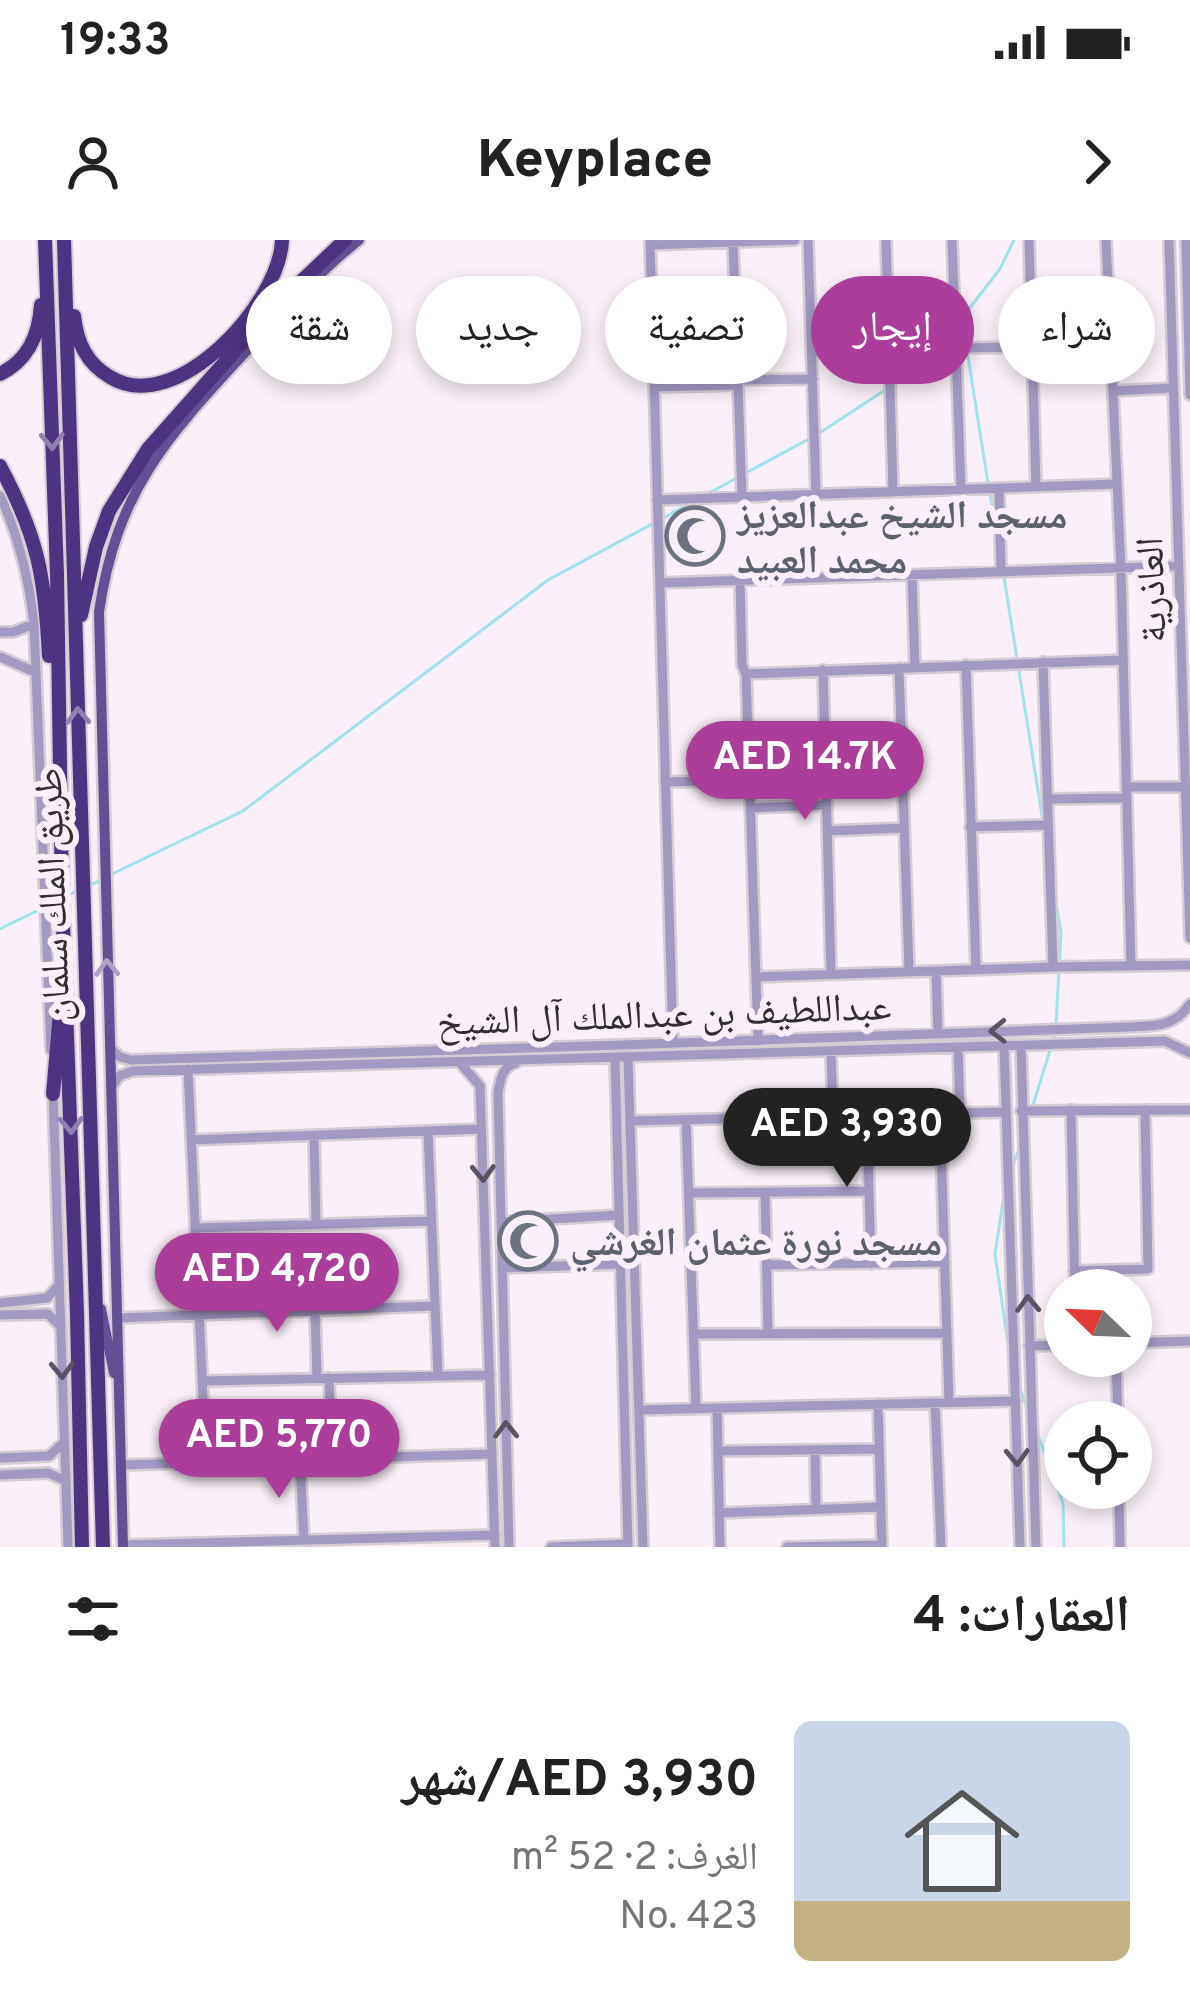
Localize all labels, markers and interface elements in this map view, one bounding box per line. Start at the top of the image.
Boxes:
text: 19:33 [60,14,171,71]
text: Keyplace [477,128,713,197]
icon: person [60,129,126,195]
icon: forward [1064,129,1130,195]
chip: شقة [246,276,392,384]
chip: جديد [416,276,581,384]
chip: تصفية [605,276,787,384]
chip: إيجار [811,276,974,384]
chip: شراء [998,276,1155,384]
one-way arrow [39,432,65,451]
place label: مسجد الشيخ عبدالعزيز محمد العبيد [735,494,1067,588]
mosque icon: مسجد الشيخ عبدالعزيز محمد العبيد [664,505,726,567]
street label: العاذرية [1128,536,1181,644]
one-way arrow [65,706,91,725]
pin: AED 14.7K [668,721,942,823]
text: AED 14.7K [713,735,897,784]
street label: طريق الملك سلمان [27,767,84,1023]
one-way arrow [94,958,120,977]
street label: عبداللطيف بن عبدالملك آل الشيخ [436,985,892,1050]
one-way arrow [988,1018,1007,1044]
pin: AED 3,930 [710,1088,984,1190]
text: AED 3,930 [750,1102,944,1151]
one-way arrow [58,1116,84,1135]
one-way arrow [470,1164,496,1183]
mosque icon: مسجد نورة عثمان الغرشي [497,1210,559,1272]
place label: مسجد نورة عثمان الغرشي [570,1221,942,1273]
pin: AED 4,720 [140,1233,414,1335]
text: AED 4,720 [182,1247,372,1296]
north arrow [1044,1269,1152,1377]
map controls [1044,1269,1152,1509]
one-way arrow [1015,1294,1041,1313]
one-way arrow [49,1361,75,1380]
pin: AED 5,770 [142,1399,416,1501]
button: locate [1044,1401,1152,1509]
text: AED 5,770 [186,1413,372,1462]
one-way arrow [494,1420,520,1439]
one-way arrow [1004,1448,1030,1467]
icon: filters [60,1586,126,1652]
text: العقارات: 4 [913,1586,1130,1651]
text: AED 3,930/شهر [402,1750,758,1815]
icon: home [890,1769,1034,1913]
text: الغرف: 2 · 52 m² [511,1835,758,1884]
text: No. 423 [619,1894,758,1943]

